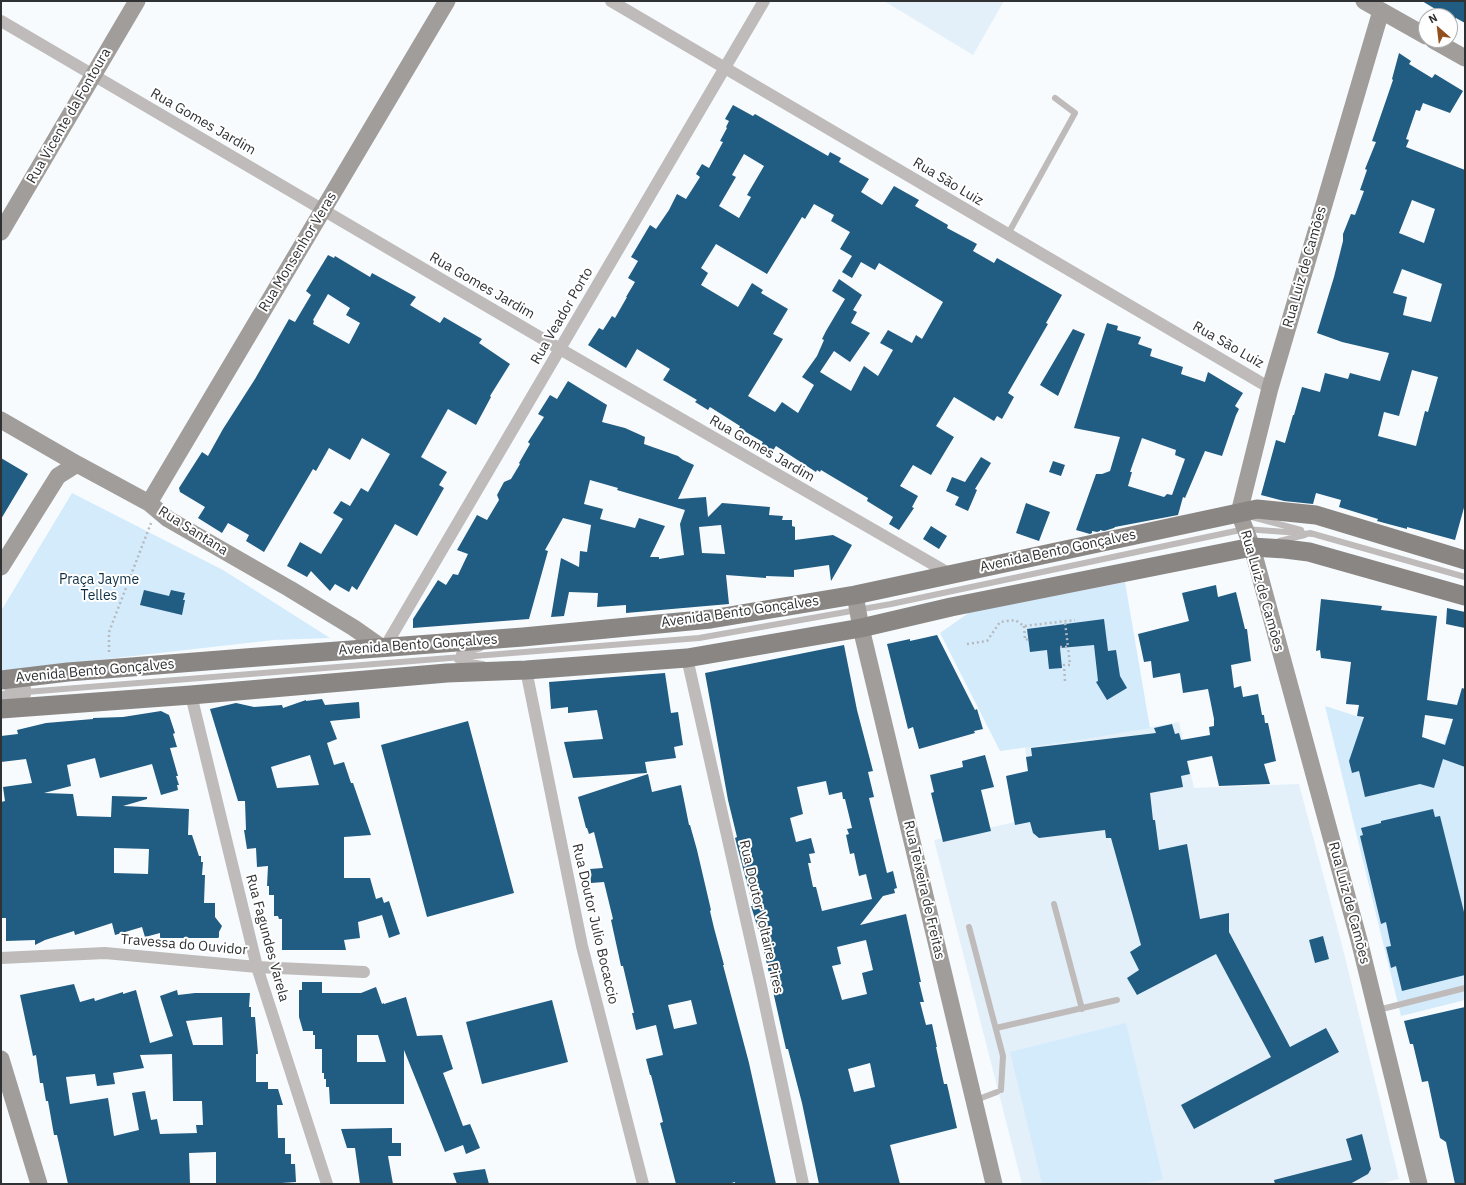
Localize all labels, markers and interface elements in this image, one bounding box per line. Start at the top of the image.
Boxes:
north arrow [1418,8,1458,48]
text: N [1426,10,1440,26]
street label: Rua Vicente da Fontoura [23,45,115,187]
street label: Rua Gomes Jardim [147,85,259,159]
street label: Rua São Luiz [910,154,986,210]
street label: Rua Monsenhor Veras [256,189,340,315]
street label: Rua Luiz de Camões [1280,204,1330,330]
street label: Rua Gomes Jardim [426,249,538,323]
street label: Rua Veador Porto [527,264,597,368]
street label: Rua São Luiz [1189,318,1267,372]
street label: Rua Gomes Jardim [706,412,818,486]
street label: Rua Santana [155,503,231,559]
street label: Avenida Bento Gonçalves [978,526,1138,576]
street label: Rua Luiz de Camões [1237,528,1287,654]
park label: Praça Jayme Telles [59,572,139,604]
street label: Avenida Bento Gonçalves [660,593,820,631]
street label: Avenida Bento Gonçalves [338,631,498,659]
street label: Avenida Bento Gonçalves [15,656,175,686]
street label: Rua Teixeira de Freitas [900,819,948,961]
street label: Rua Doutor Voltaire Pires [735,839,787,995]
street label: Rua Luiz de Camões [1325,840,1373,966]
street label: Rua Doutor Julio Bocaccio [568,842,622,1006]
street label: Rua Fagundes Varela [242,872,292,1004]
street label: Travessa do Ouvidor [120,931,248,959]

